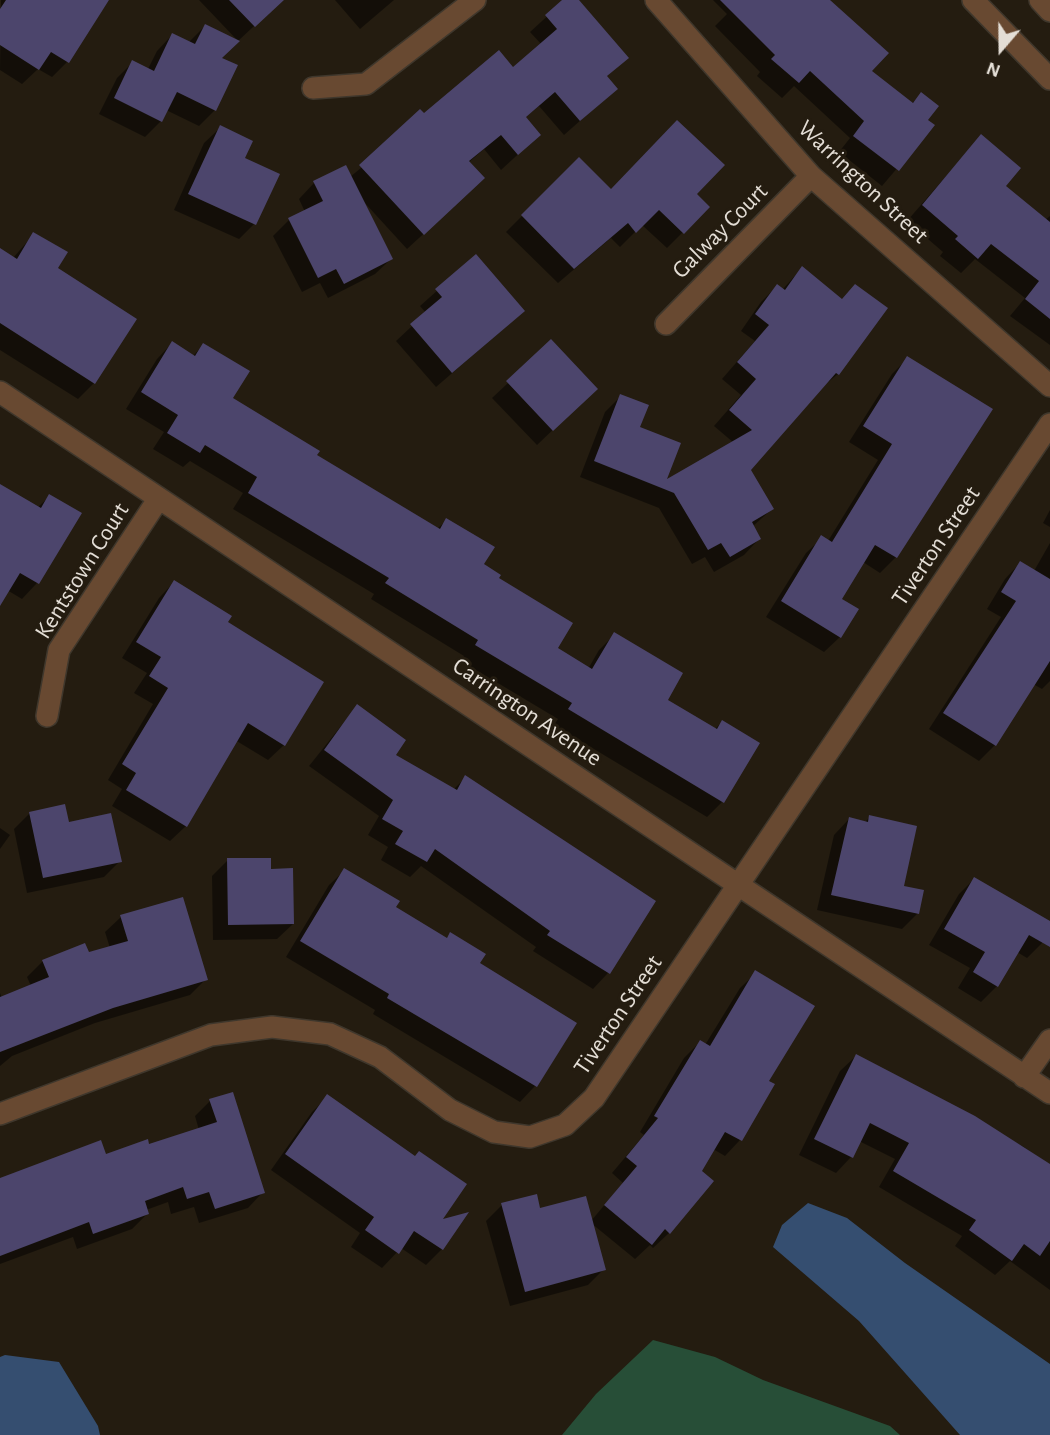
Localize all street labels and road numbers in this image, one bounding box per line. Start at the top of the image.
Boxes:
street label: Warrington Street [792,114,934,250]
street label: Galway Court [666,177,774,285]
street label: Tiverton Street [886,481,986,611]
street label: Kentstown Court [29,498,135,644]
street label: Carrington Avenue [447,651,607,773]
street label: Tiverton Street [568,950,668,1080]

